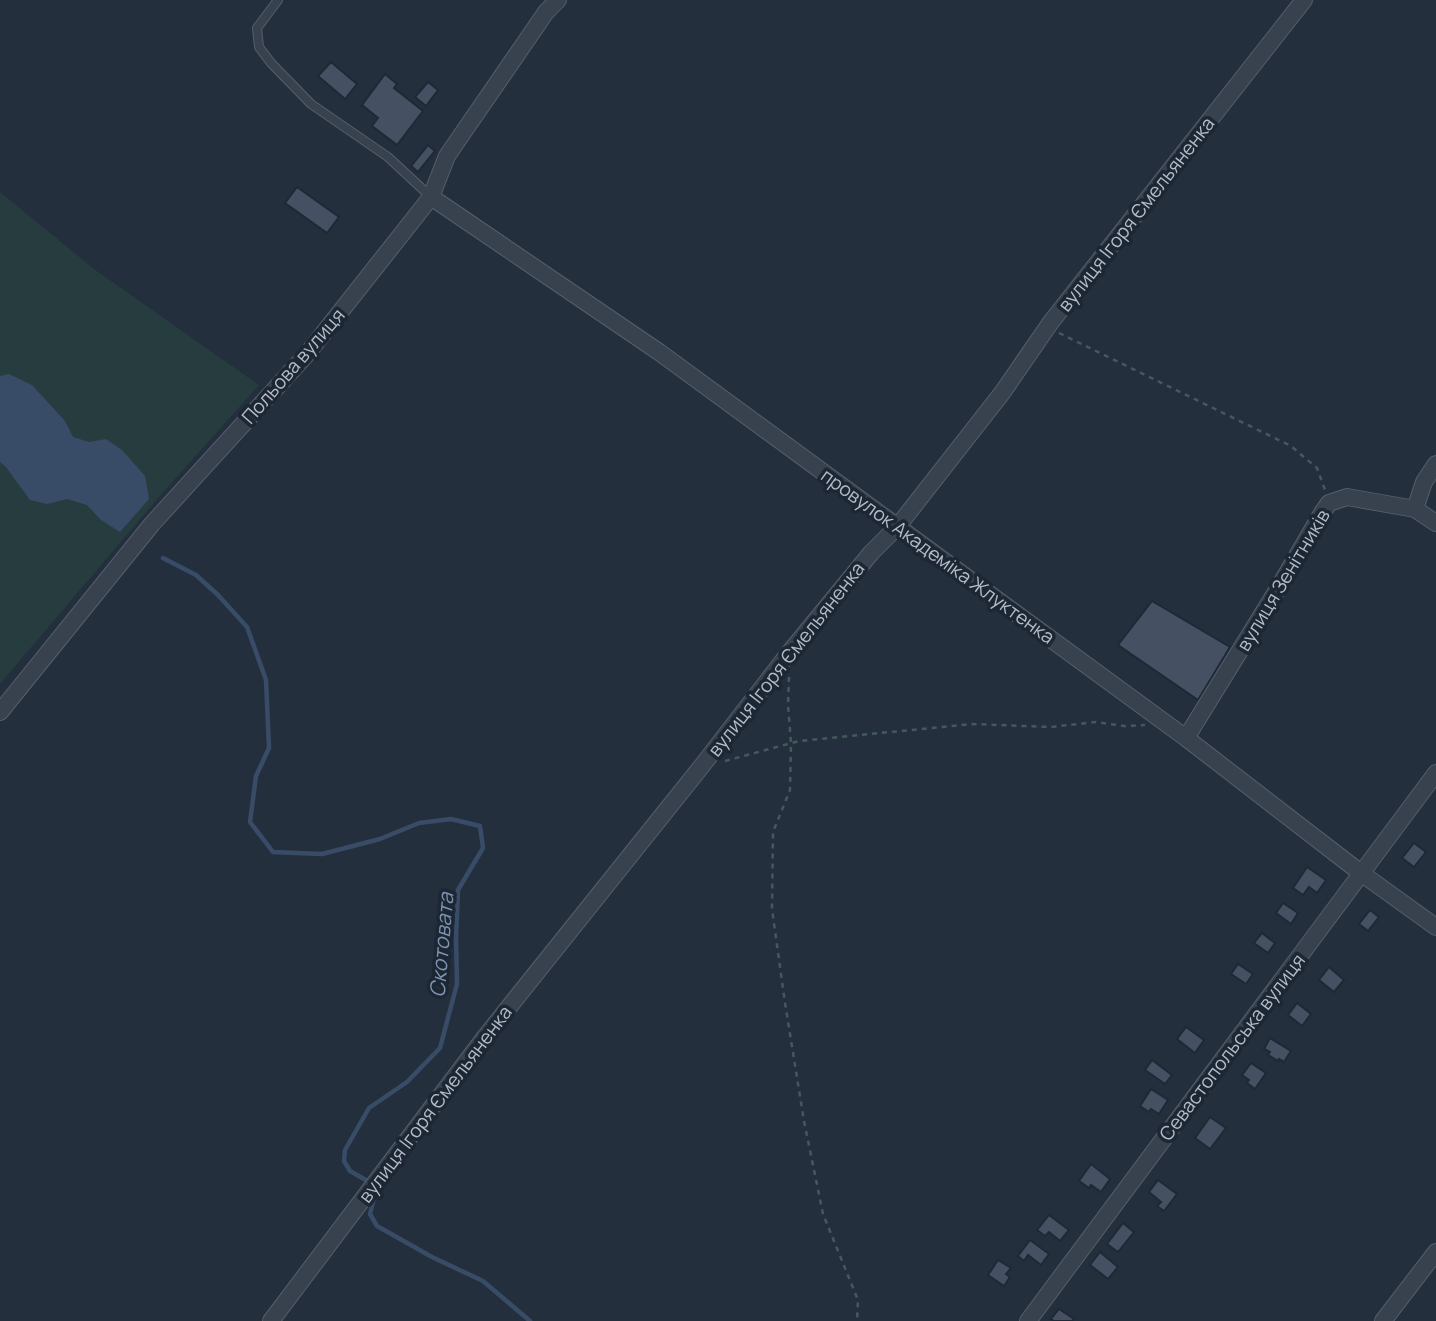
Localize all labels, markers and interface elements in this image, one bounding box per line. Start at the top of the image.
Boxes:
street label: вулиця Ігоря Ємельяненка [1052,111,1220,317]
street label: Польова вулиця [236,303,350,429]
street label: провулок Академіка Жлуктенка [816,462,1060,650]
street label: вулиця Зенітників [1230,504,1336,656]
street label: вулиця Ігоря Ємельяненка [702,556,870,762]
water label: Скотовата [422,890,460,999]
street label: Севастопольська вулиця [1153,948,1311,1146]
street label: вулиця Ігоря Ємельяненка [352,1000,518,1208]

